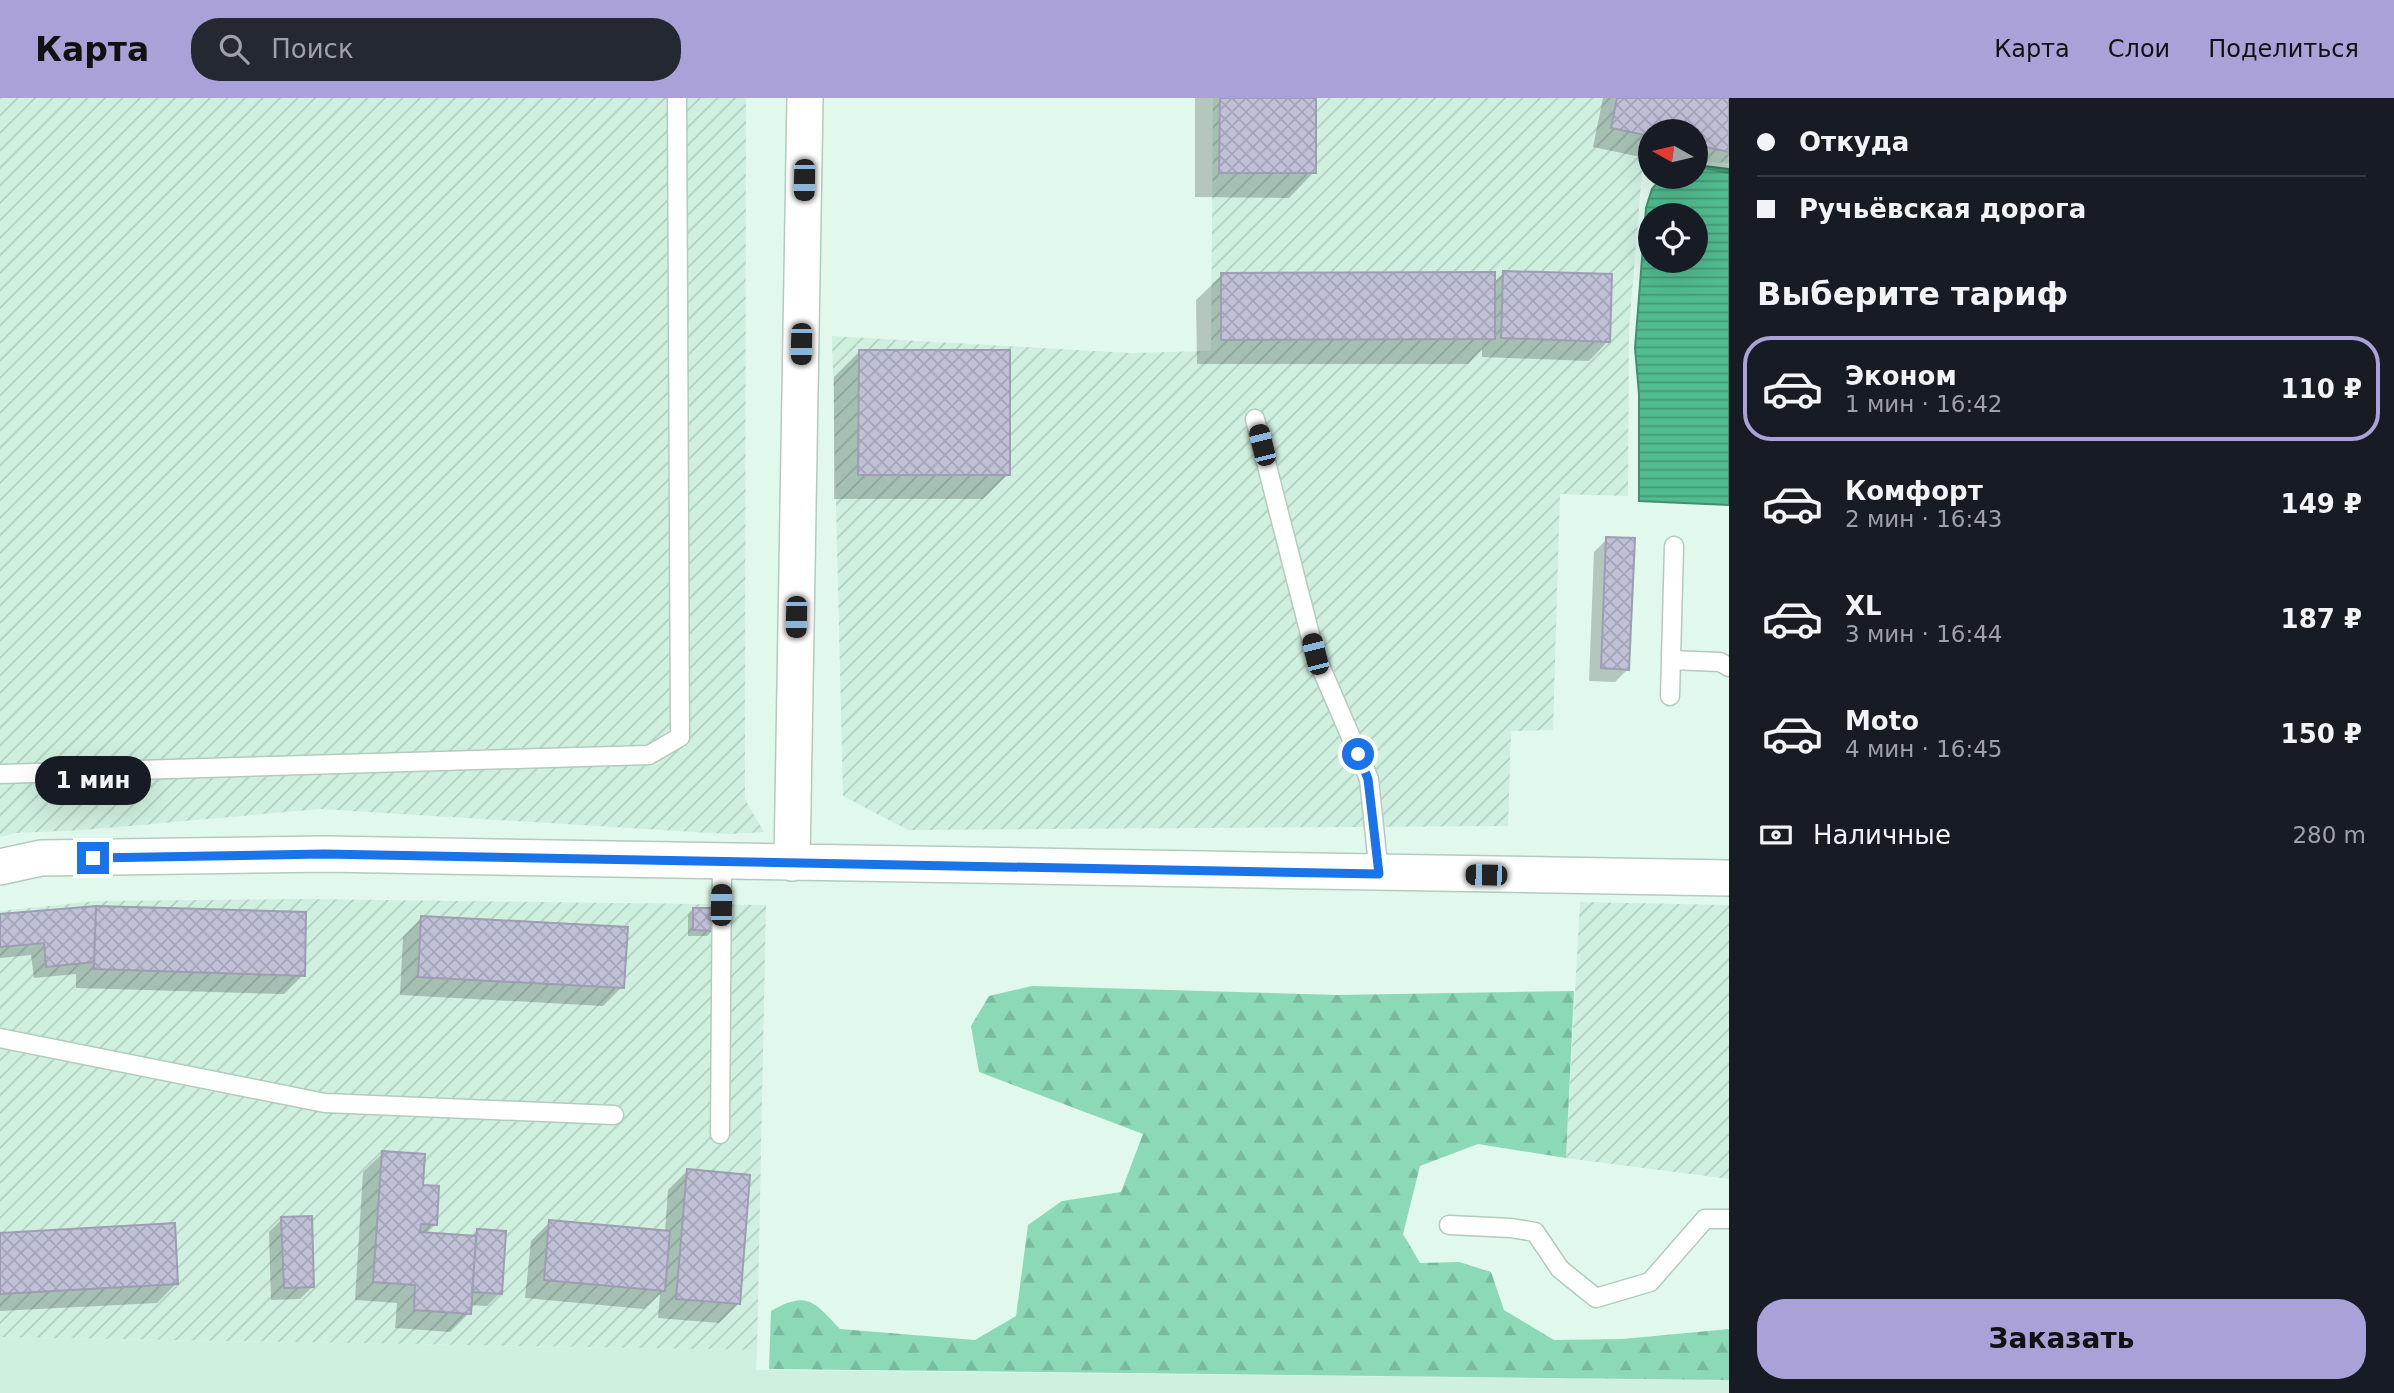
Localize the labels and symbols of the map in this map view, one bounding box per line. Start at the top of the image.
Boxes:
north arrow [1638,119,1708,189]
car [794,159,815,201]
car [791,323,812,365]
car [1247,422,1278,468]
car [786,596,807,638]
car [1300,631,1331,677]
route start [1342,738,1374,770]
callout: 1 мин [35,756,151,806]
route end [77,842,109,874]
car [1465,864,1508,886]
car [711,884,732,926]

